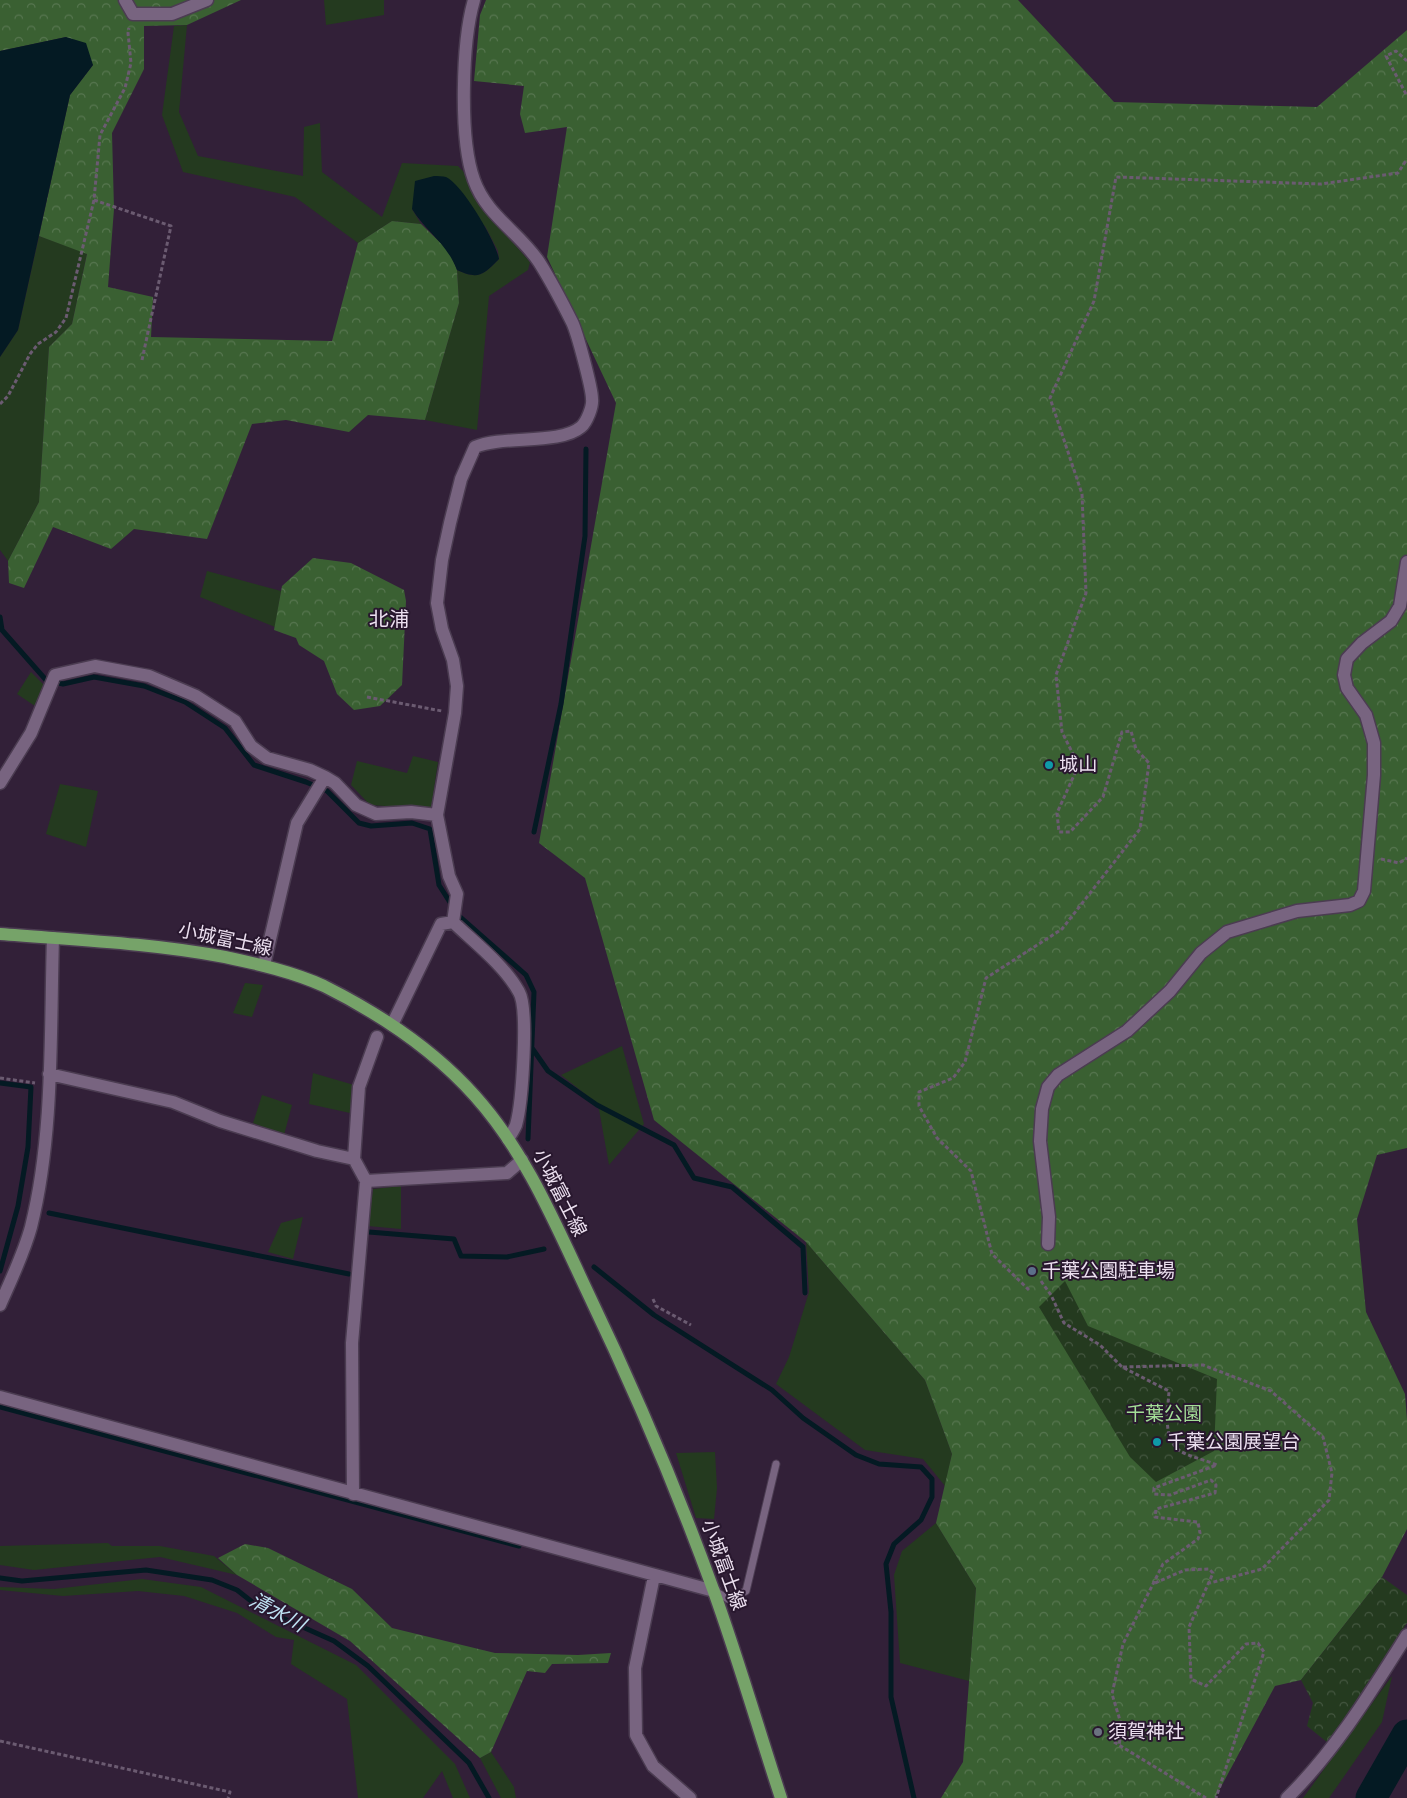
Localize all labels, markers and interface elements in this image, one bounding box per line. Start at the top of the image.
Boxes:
district label: 北浦 [369,609,409,630]
place label: 城山 [1059,755,1097,775]
marker: 城山 [1043,759,1055,771]
street label: 小城富士線 [177,919,274,959]
street label: 小城富士線 [529,1145,591,1240]
place label: 千葉公園駐車場 [1042,1260,1175,1281]
marker: 千葉公園駐車場 [1026,1265,1038,1277]
park label: 千葉公園 [1126,1403,1202,1424]
place label: 千葉公園展望台 [1167,1431,1300,1452]
marker: 千葉公園展望台 [1151,1436,1163,1448]
street label: 小城富士線 [698,1516,750,1613]
water label: 清水川 [246,1589,310,1637]
place label: 須賀神社 [1108,1721,1184,1742]
marker: 須賀神社 [1092,1726,1104,1738]

